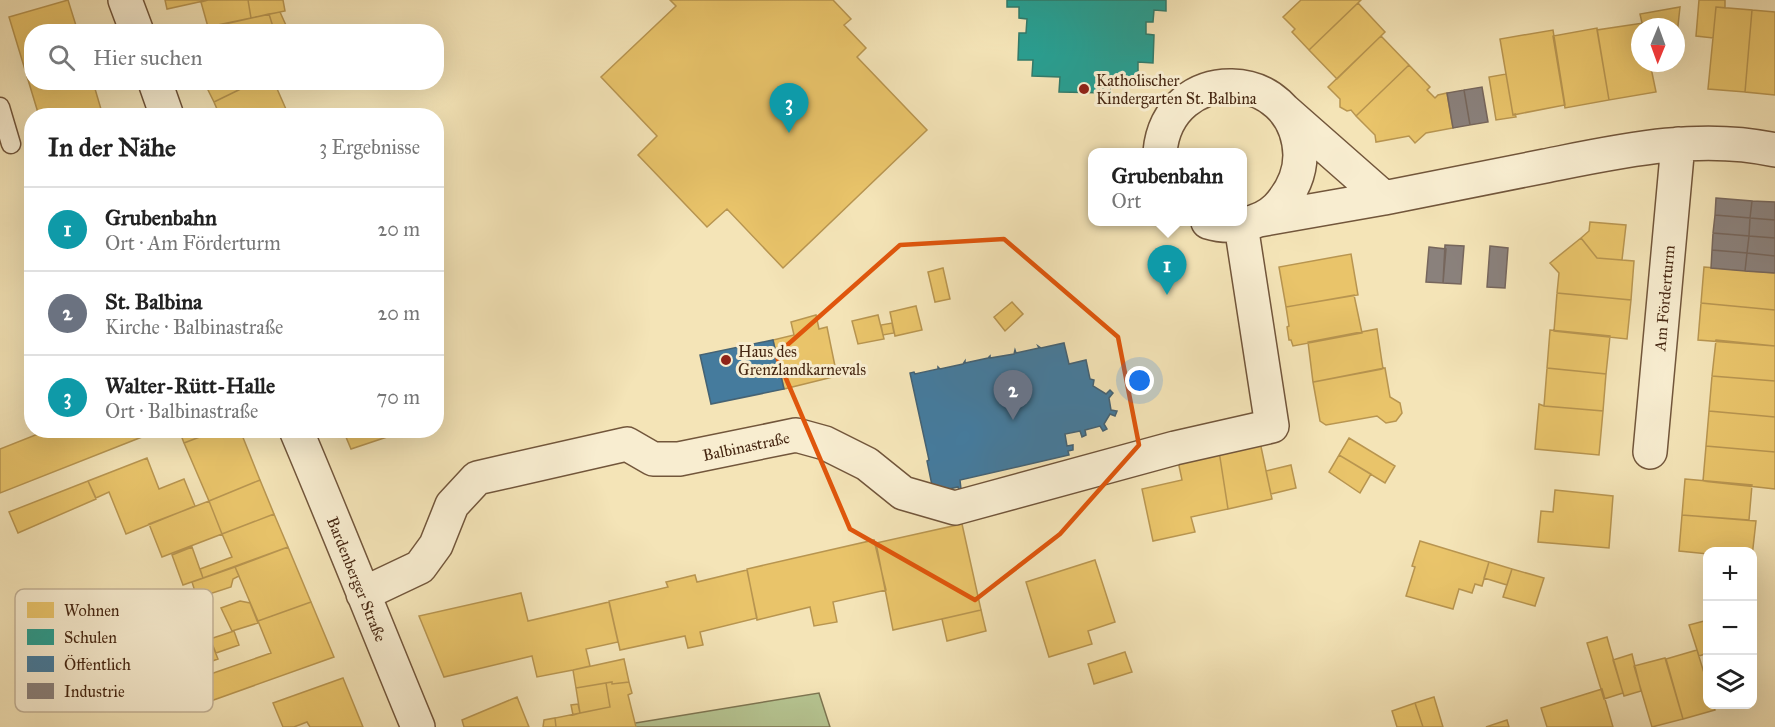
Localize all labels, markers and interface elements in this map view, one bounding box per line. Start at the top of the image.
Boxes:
north arrow [1631,18,1685,72]
search box [24,24,444,90]
icon: search [45,41,78,74]
text: Hier suchen [93,44,202,71]
place label: Katholischer Kindergarten St. Balbina [1096,71,1257,109]
marker: Katholischer Kindergarten St. Balbina [1077,82,1091,96]
pin: 3 [770,84,808,133]
text: In der Nähe [48,131,176,163]
text: 3 Ergebnisse [319,135,420,159]
popup [1088,148,1247,226]
text: Grubenbahn [1112,162,1223,189]
text: Ort [1112,189,1141,213]
text: Grubenbahn [105,204,217,231]
text: 1 [64,217,71,241]
text: 20 m [377,217,420,241]
text: Ort · Am Förderturm [105,231,281,255]
street label: Am Förderturm [1650,244,1679,353]
pin: 1 [1148,246,1186,295]
text: St. Balbina [105,288,202,315]
text: 2 [63,301,72,325]
text: 20 m [377,301,420,325]
text: Kirche · Balbinastraße [105,315,283,339]
place label: Haus des Grenzlandkarnevals [738,342,866,379]
marker: Haus des Grenzlandkarnevals [719,353,733,367]
your location [1125,366,1154,395]
pin: 2 [994,370,1032,420]
text: Walter-Rütt-Halle [105,372,275,399]
text: 3 [64,385,72,409]
text: 70 m [377,385,420,409]
text: Ort · Balbinastraße [105,399,258,423]
street label: Balbinastraße [701,428,792,465]
street label: Bardenberger Straße [322,514,390,645]
map controls [1703,547,1757,709]
button: + [1703,547,1757,601]
legend [15,589,213,712]
text: Wohnen [64,601,120,620]
button: − [1703,601,1757,655]
text: Schulen [64,628,117,647]
text: Öffentlich [64,654,131,674]
button: layers [1703,655,1757,709]
text: Industrie [64,682,125,701]

